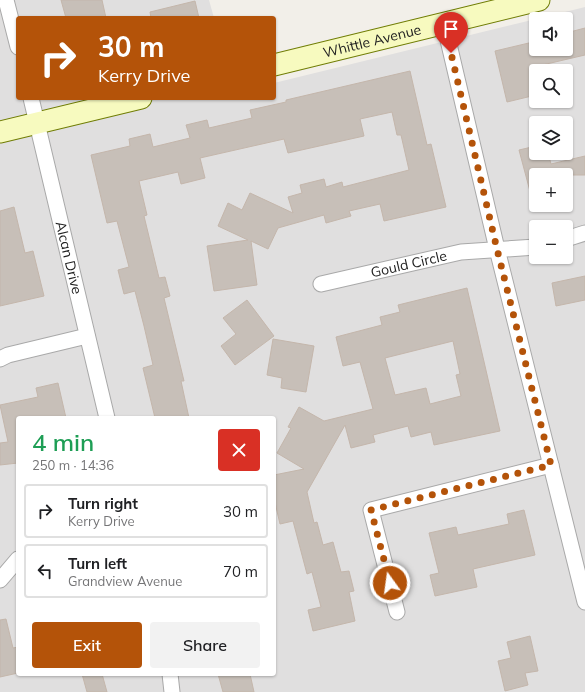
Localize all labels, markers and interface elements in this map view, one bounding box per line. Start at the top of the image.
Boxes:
pin [434,12,468,53]
map controls [529,12,573,264]
button: sound [529,12,573,56]
icon: arrive [440,18,462,40]
street label: Whittle Avenue [321,20,423,62]
text: 30 m [98,29,164,64]
icon: right [32,32,84,84]
text: Kerry Drive [98,64,190,87]
button: search [529,64,573,108]
button: layers [529,116,573,160]
button: + [529,168,573,212]
street label: Alcan Drive [52,219,86,296]
button: − [529,220,573,264]
street label: Gould Circle [369,247,449,281]
text: 4 min [32,427,94,457]
button: close [218,429,260,471]
text: 250 m · 14:36 [32,457,114,473]
text: Turn right [68,494,138,513]
icon: right [34,500,56,522]
text: 30 m [223,502,258,521]
text: Kerry Drive [68,513,135,529]
text: Turn left [68,554,127,573]
icon: left [34,560,56,582]
text: 70 m [223,562,258,581]
position arrow [369,562,411,604]
text: Grandview Avenue [68,573,182,589]
button: Exit [32,622,142,668]
button: Share [150,622,260,668]

